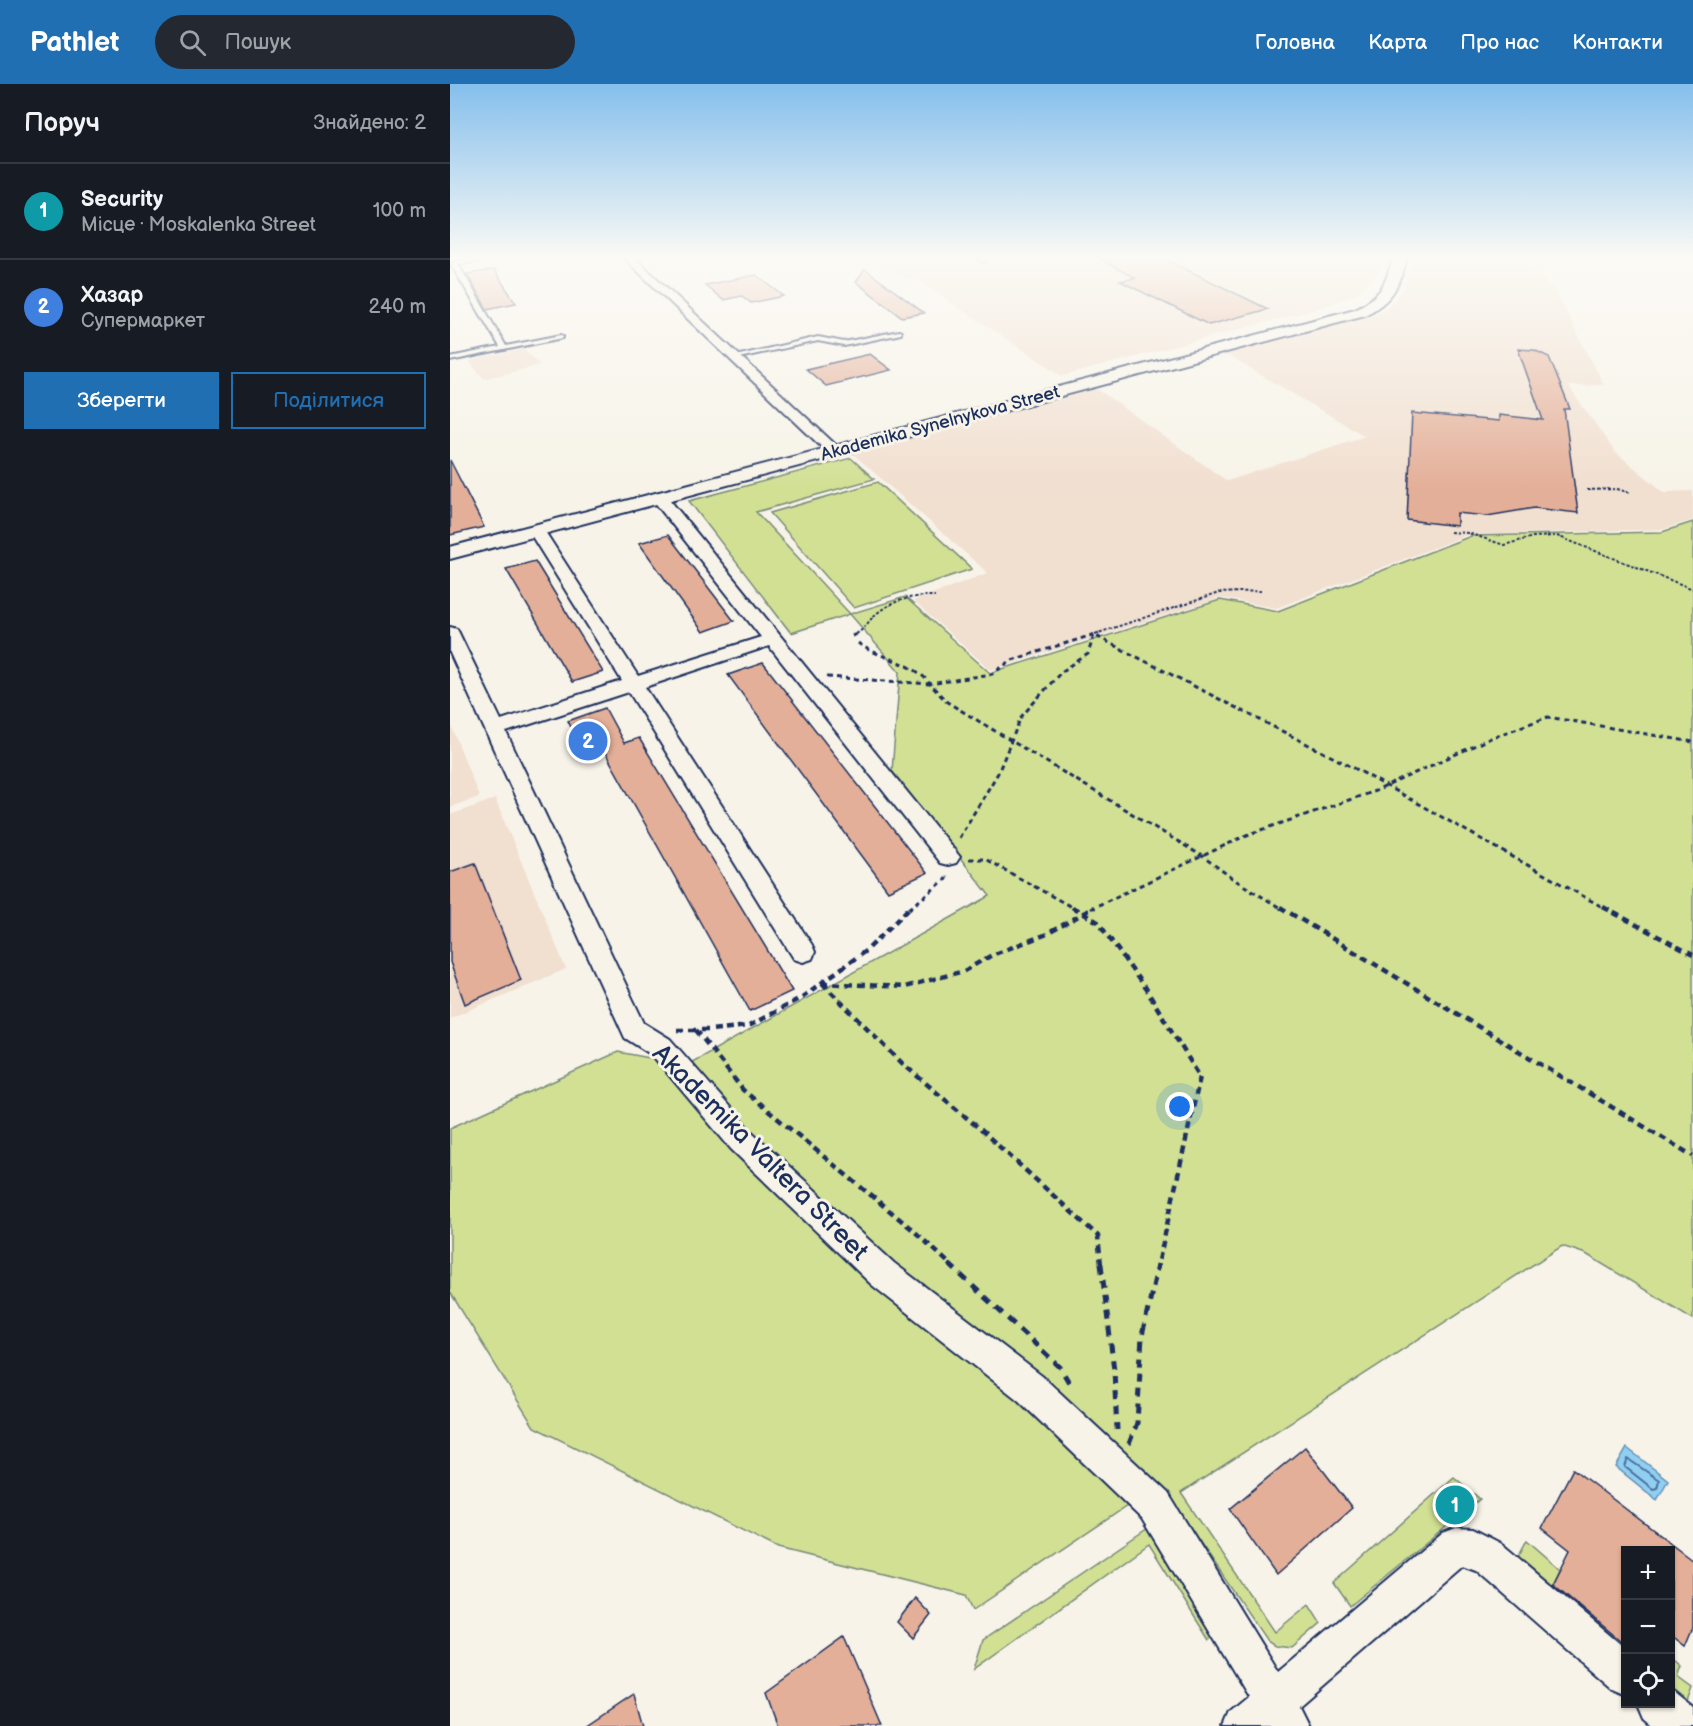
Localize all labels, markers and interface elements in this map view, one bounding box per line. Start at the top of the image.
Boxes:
search box [155,15,575,69]
text: Pathlet [30,26,119,59]
icon: search [176,26,209,59]
text: Пошук [224,29,291,56]
text: Головна [1255,30,1335,55]
text: Карта [1368,30,1427,55]
text: Про нас [1460,30,1539,55]
text: Контакти [1572,30,1663,55]
text: Поруч [24,108,100,139]
text: Знайдено: 2 [313,111,426,135]
text: Security [81,186,163,213]
text: 1 [39,199,48,223]
text: 100 m [373,199,426,223]
text: Місце · Moskalenka Street [81,213,316,237]
text: Хазар [81,282,143,309]
text: 2 [38,295,49,319]
text: 240 m [369,295,426,319]
text: Супермаркет [81,309,205,333]
button: Зберегти [24,372,219,429]
button: Поділитися [231,372,426,429]
street label: Akademika Synelnykova Street [818,381,1062,466]
pin: 2 [568,718,608,764]
street label: Akademika Valtera Street [645,1039,874,1268]
your location [1165,1092,1194,1121]
pin: 1 [1436,1482,1474,1528]
map controls [1621,1546,1675,1708]
button: + [1621,1546,1675,1600]
button: − [1621,1600,1675,1654]
button: locate [1621,1654,1675,1708]

